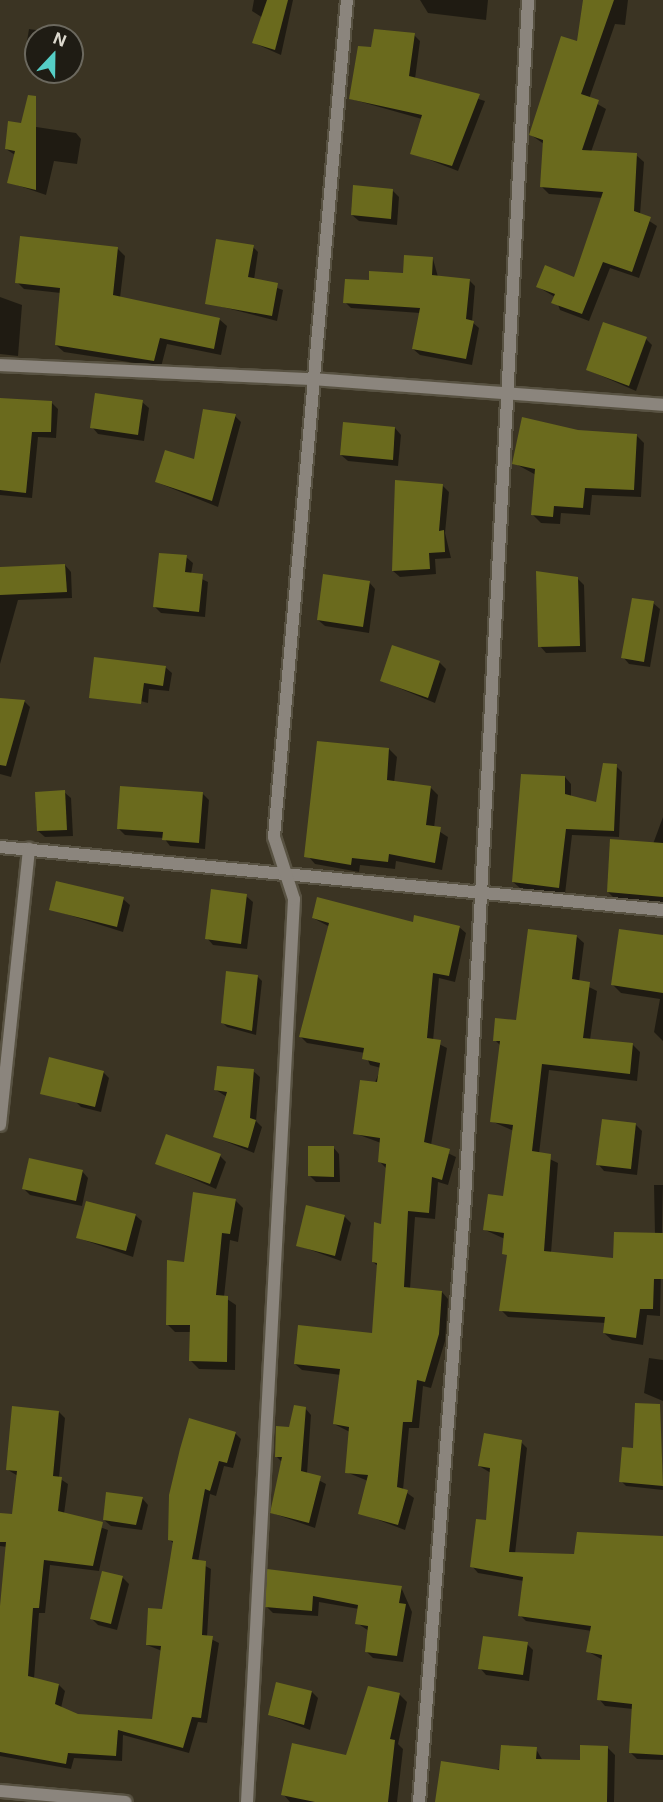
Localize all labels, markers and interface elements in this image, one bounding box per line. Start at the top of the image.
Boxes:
north arrow [24,24,84,84]
text: N [51,28,69,51]

